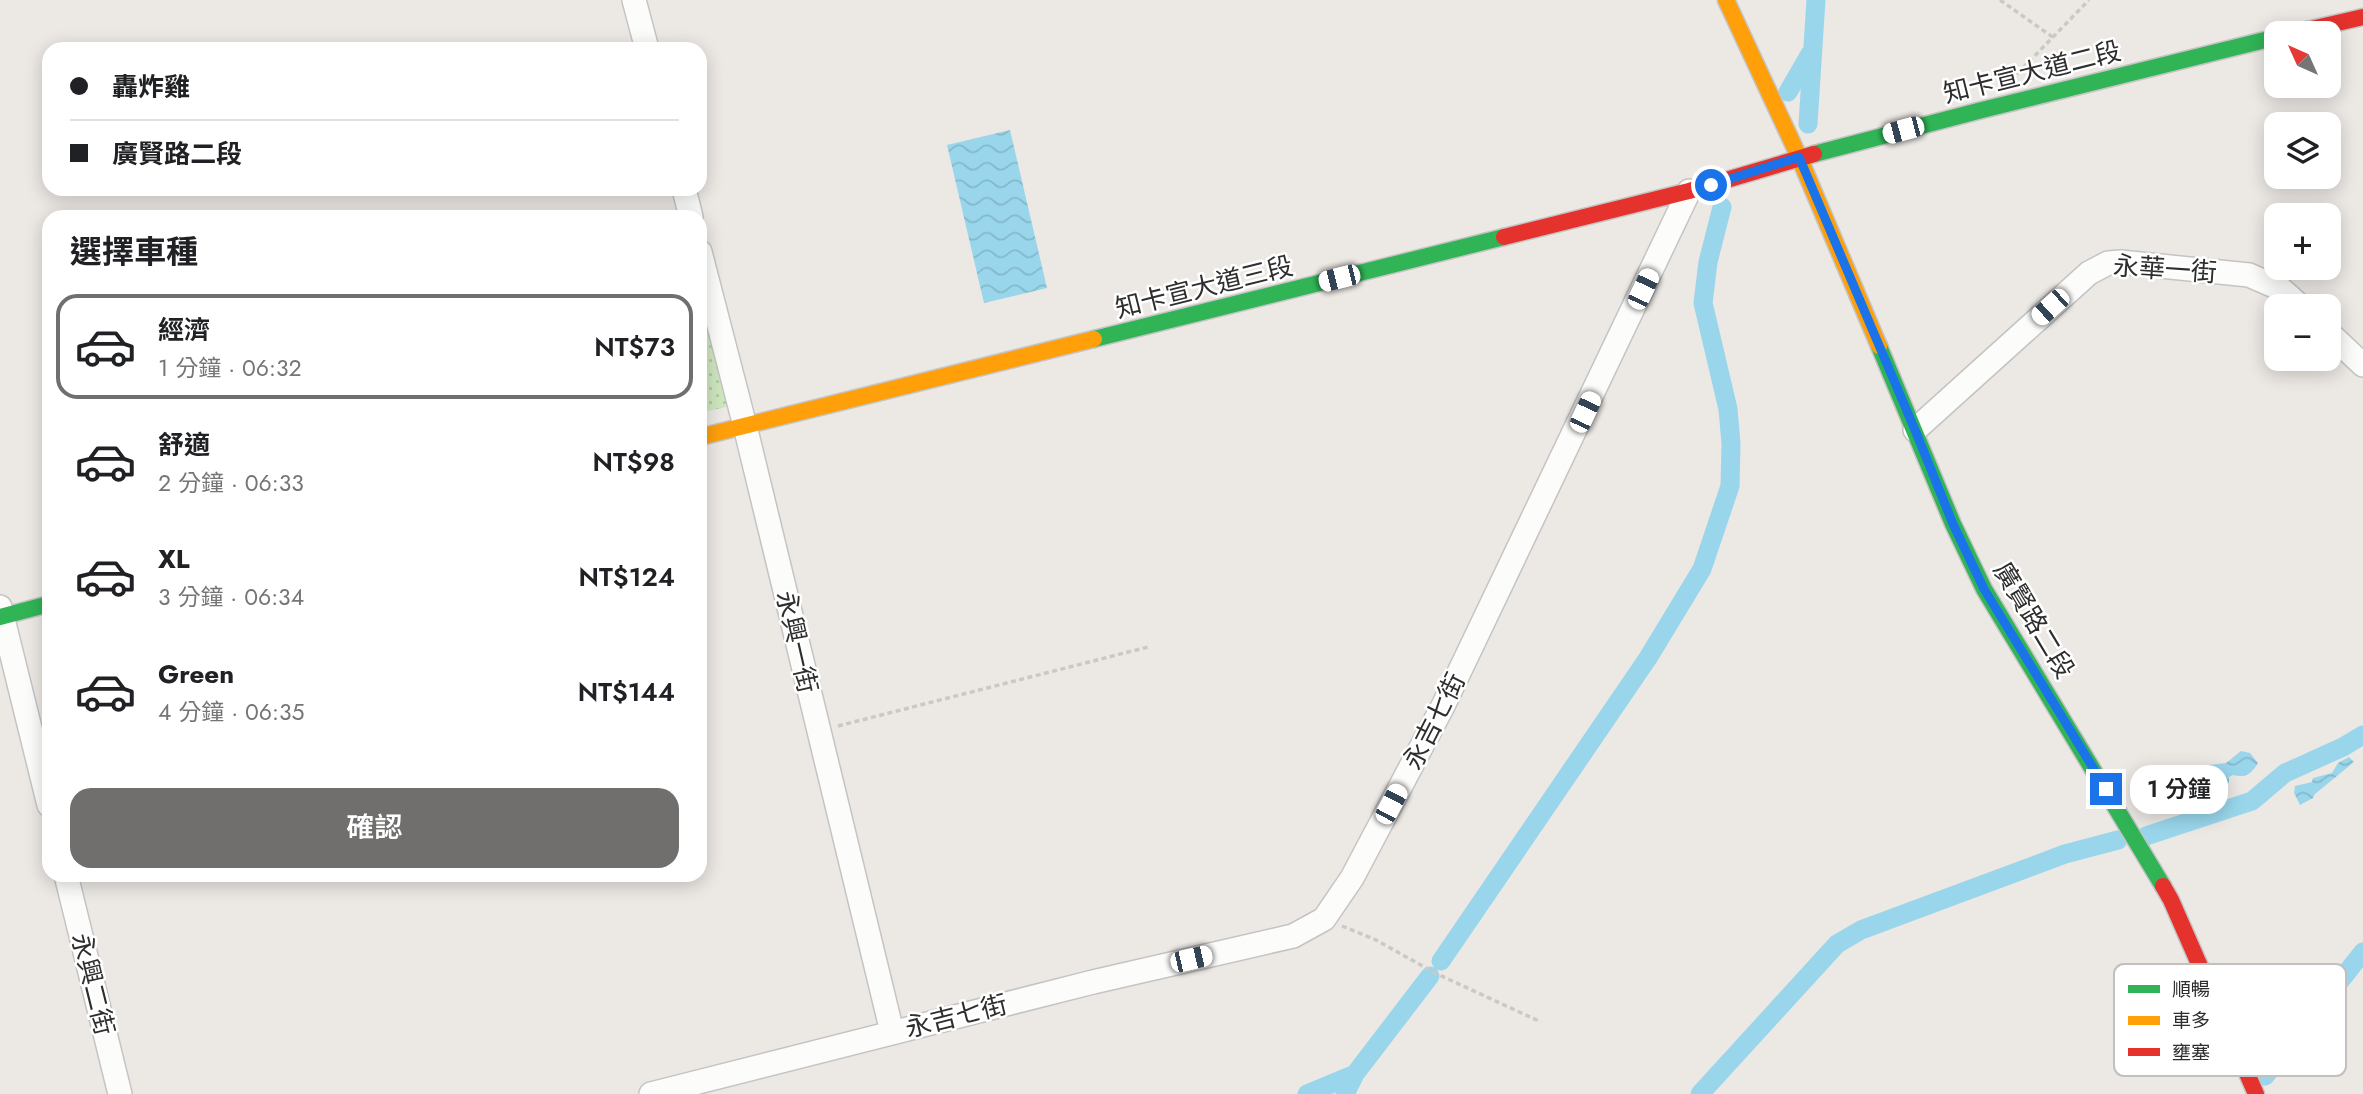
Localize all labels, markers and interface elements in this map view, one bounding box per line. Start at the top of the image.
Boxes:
north arrow [2264,21,2342,98]
map controls [2264,21,2341,371]
street label: 知卡宣大道二段 [1939,32,2125,112]
text: 轟炸雞 [112,68,190,106]
button: layers [2264,112,2341,189]
car [1880,114,1927,146]
text: 廣賢路二段 [112,135,242,173]
route start [1695,169,1727,201]
button: + [2264,203,2341,280]
text: 選擇車種 [70,229,198,275]
street label: 永華一街 [2112,246,2218,292]
street label: 知卡宣大道三段 [1111,247,1297,327]
car [1317,263,1362,293]
car [1625,266,1662,312]
car [2028,285,2073,329]
button: − [2264,294,2341,371]
text: 經濟 [158,311,210,349]
icon: car [74,315,137,378]
text: NT$73 [594,328,675,366]
text: 1 分鐘 · 06:32 [158,351,302,385]
car [1567,389,1604,435]
text: 舒適 [158,426,210,464]
icon: car [74,430,137,493]
text: NT$98 [593,443,675,481]
text: 2 分鐘 · 06:33 [158,466,304,500]
text: XL [158,540,190,578]
icon: car [74,545,137,608]
street label: 廣賢路二段 [1984,554,2084,686]
text: NT$124 [579,558,675,596]
text: 3 分鐘 · 06:34 [158,580,304,614]
street label: 永興一街 [767,587,827,697]
text: Green [158,655,234,693]
icon: car [74,660,137,723]
street label: 永吉七街 [1393,666,1475,776]
text: NT$144 [578,673,675,711]
text: 4 分鐘 · 06:35 [158,695,305,729]
callout: 1 分鐘 [2130,764,2228,814]
text: 1 分鐘 [2147,772,2211,806]
route end [2090,773,2122,805]
car [1372,781,1411,827]
button: 確認 [70,788,679,868]
street label: 永興二街 [62,929,124,1039]
car [1169,944,1214,974]
legend [2114,964,2346,1076]
text: 順暢 [2172,976,2210,1003]
street label: 永吉七街 [901,985,1011,1047]
text: 車多 [2172,1007,2210,1034]
text: 壅塞 [2172,1039,2210,1066]

